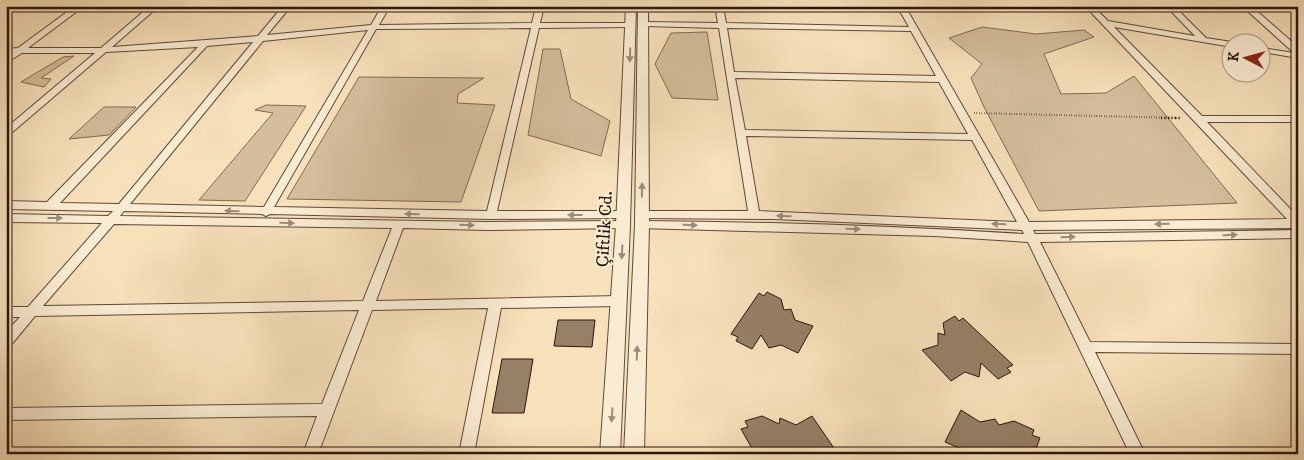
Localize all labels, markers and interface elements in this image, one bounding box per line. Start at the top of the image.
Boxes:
north arrow [1222,32,1272,82]
one-way arrow [625,47,633,63]
text: K [1225,50,1244,63]
one-way arrow [638,182,646,198]
street label: Çiftlik Cd. [592,190,618,268]
one-way arrow [224,206,240,214]
one-way arrow [404,210,420,218]
one-way arrow [566,211,582,219]
one-way arrow [776,211,792,219]
one-way arrow [47,214,63,222]
one-way arrow [280,219,296,227]
one-way arrow [991,220,1007,228]
one-way arrow [1153,220,1169,228]
one-way arrow [683,221,699,229]
one-way arrow [460,222,476,230]
one-way arrow [845,225,861,233]
one-way arrow [1222,231,1238,239]
one-way arrow [1060,233,1076,241]
one-way arrow [617,245,625,261]
one-way arrow [634,344,642,360]
one-way arrow [608,407,616,423]

